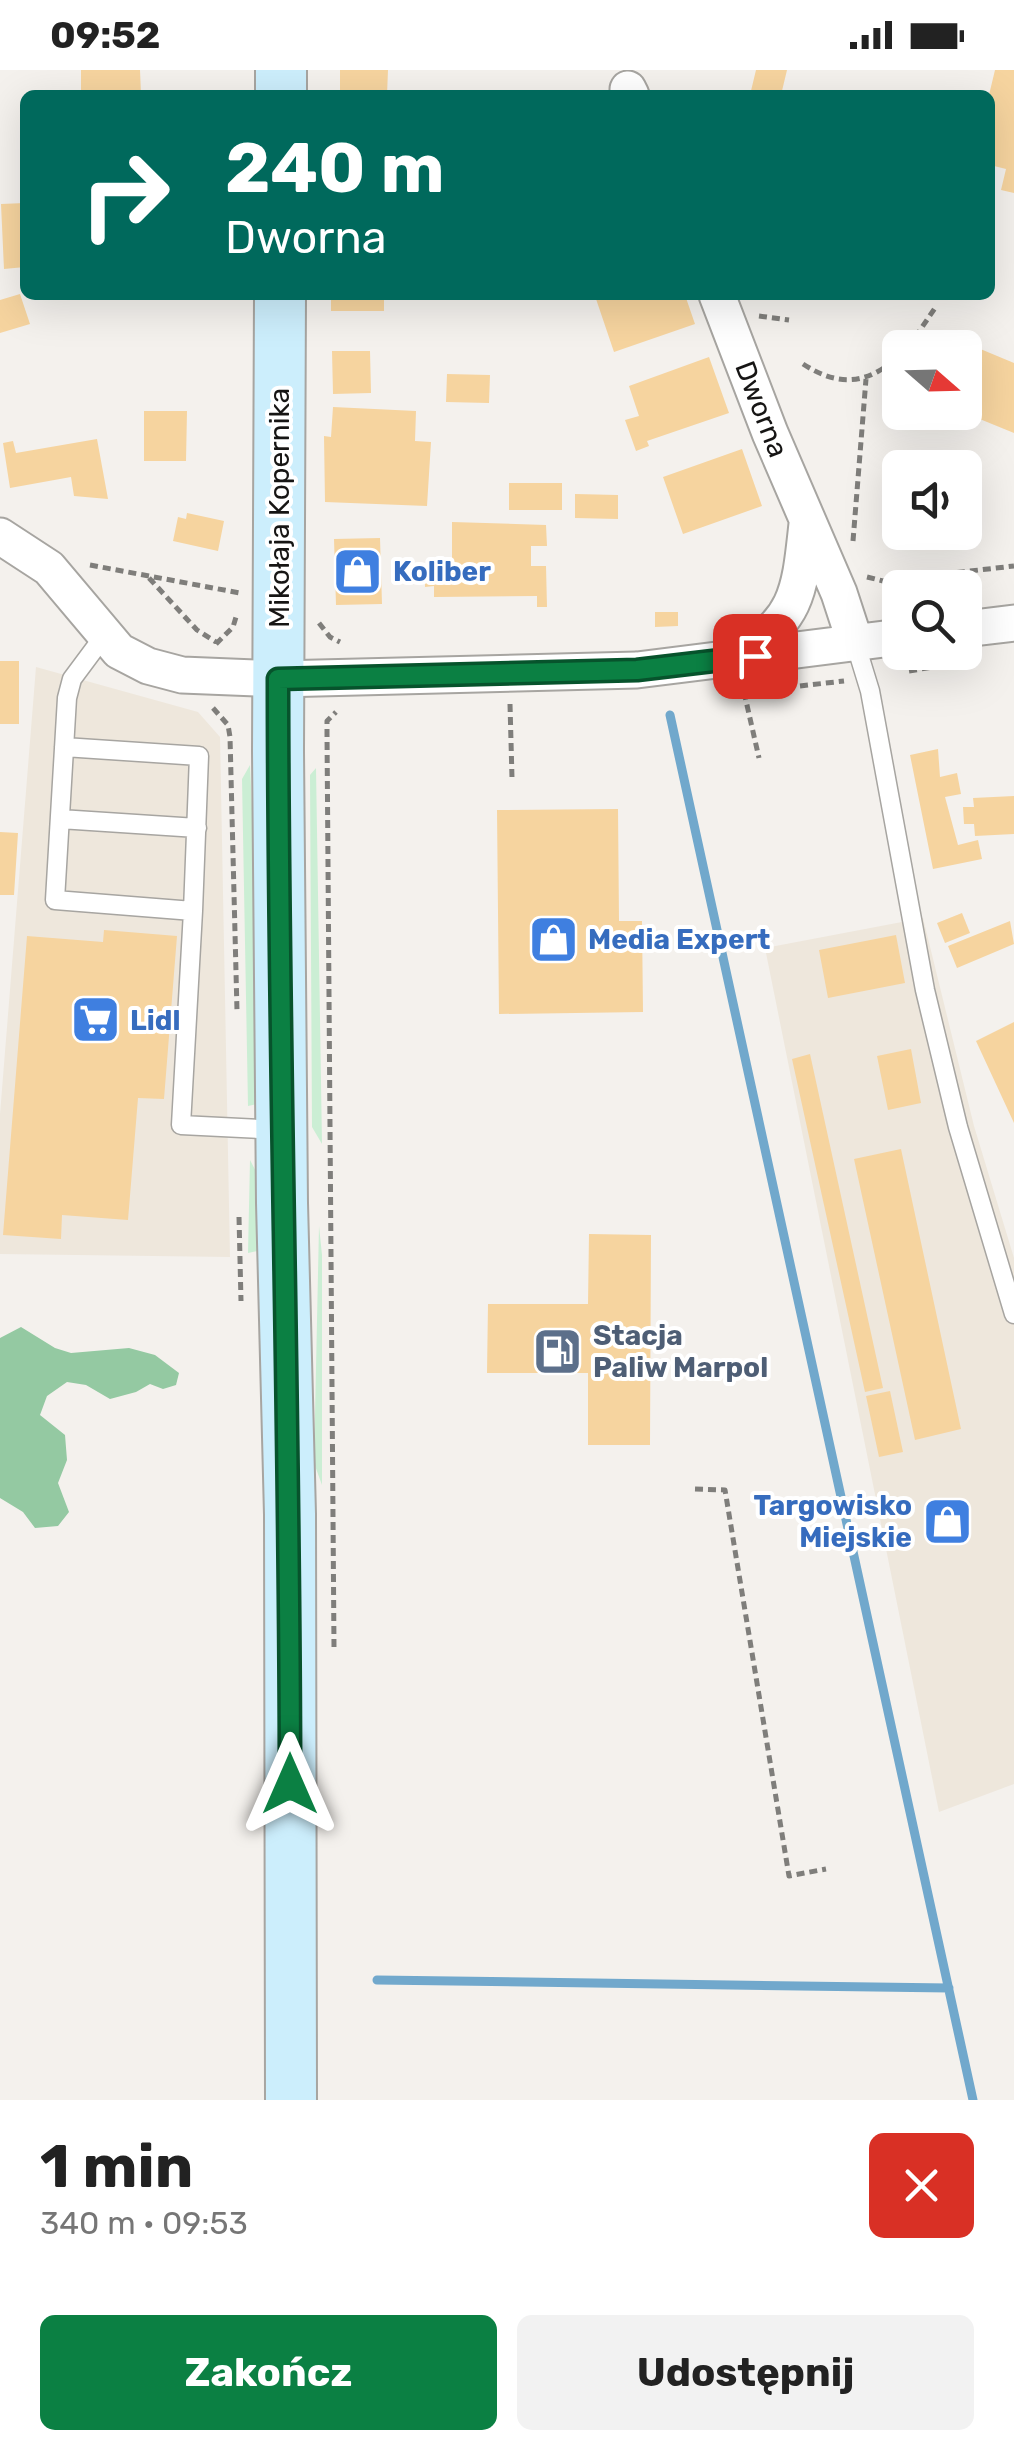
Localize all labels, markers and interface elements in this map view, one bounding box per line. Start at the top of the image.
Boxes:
text: 09:52 [50,12,161,58]
text: 240 m [225,127,445,210]
icon: right [60,130,190,260]
text: Dworna [225,211,387,264]
north arrow [882,330,982,430]
map controls [882,330,982,670]
street label: Dworna [728,356,795,462]
street label: Mikołaja Kopernika [263,388,296,628]
button: sound [882,450,982,550]
shop icon: Koliber [332,545,384,597]
place label: Koliber [393,555,491,588]
button: search [882,570,982,670]
pin [713,614,798,699]
icon: arrive [728,629,783,684]
shop icon: Media Expert [527,913,579,965]
place label: Media Expert [588,923,770,956]
supermarket icon: Lidl [69,994,121,1046]
place label: Lidl [130,1004,180,1037]
place label: Stacja Paliw Marpol [593,1319,768,1384]
fuel station icon: Stacja Paliw Marpol [532,1325,584,1377]
place label: Targowisko Miejskie [754,1489,912,1554]
shop icon: Targowisko Miejskie [921,1495,973,1547]
position arrow [238,1732,342,1836]
text: 1 min [40,2131,193,2202]
button: close [869,2133,974,2238]
text: 340 m · 09:53 [40,2204,248,2242]
button: Zakończ [40,2315,497,2430]
button: Udostępnij [517,2315,974,2430]

